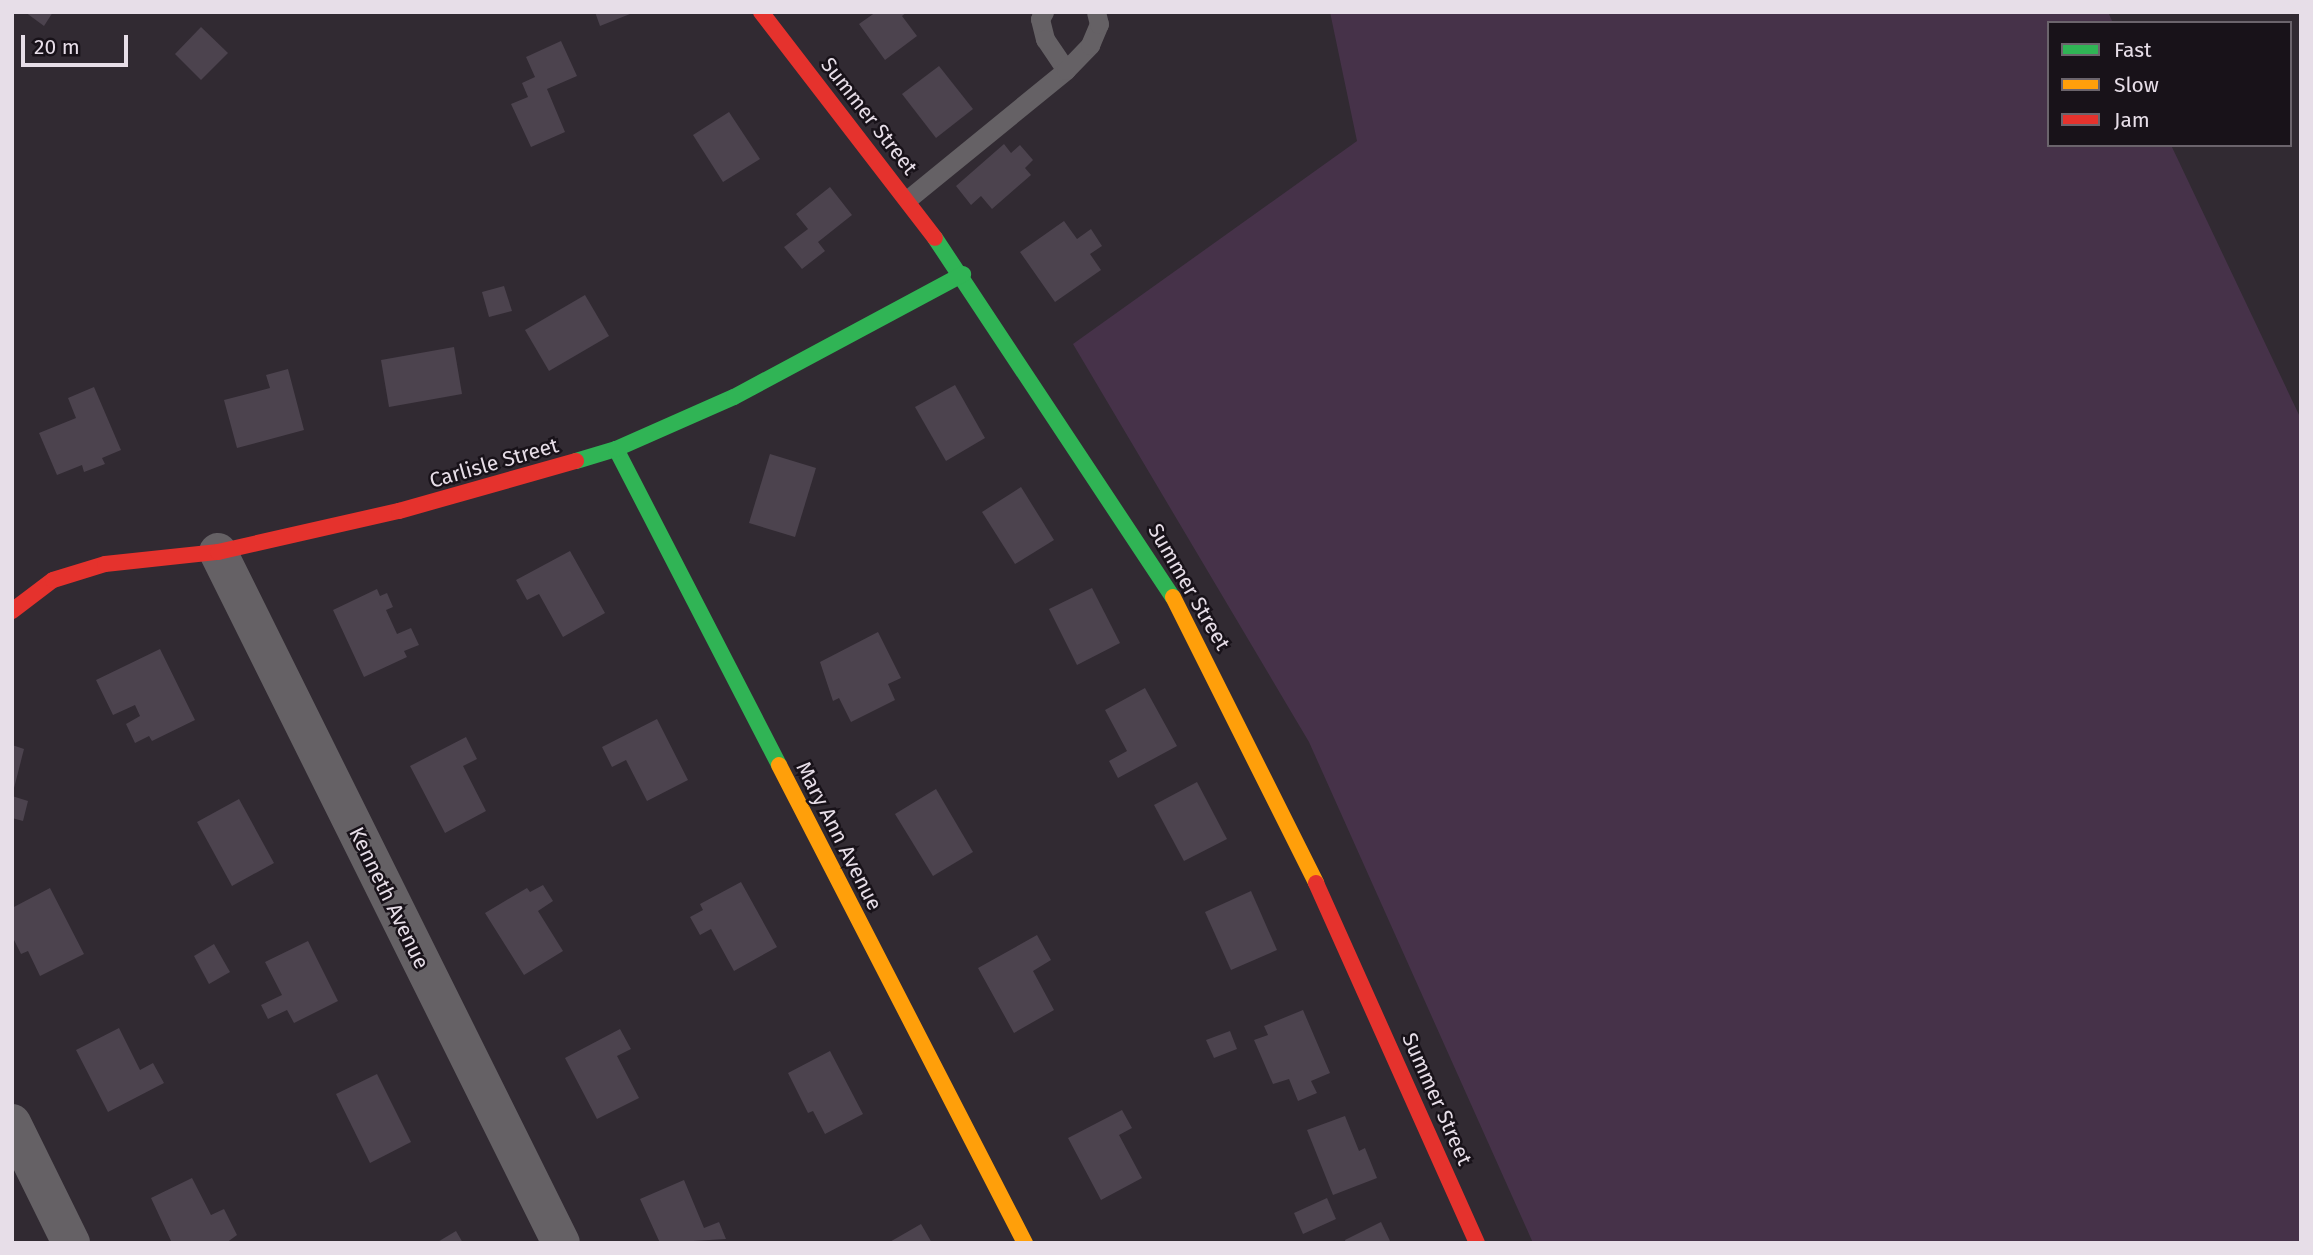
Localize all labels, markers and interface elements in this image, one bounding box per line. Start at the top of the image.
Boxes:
scale bar [24,21,131,65]
legend [2047,21,2292,147]
text: 20 m [34,34,80,60]
text: Fast [2114,37,2152,63]
street label: Summer Street [815,52,923,180]
text: Slow [2114,72,2159,98]
text: Jam [2114,107,2150,133]
street label: Carlisle Street [427,433,561,493]
street label: Summer Street [1143,519,1235,655]
street label: Mary Ann Avenue [791,757,887,915]
street label: Kenneth Avenue [344,823,434,973]
street label: Summer Street [1397,1029,1477,1169]

